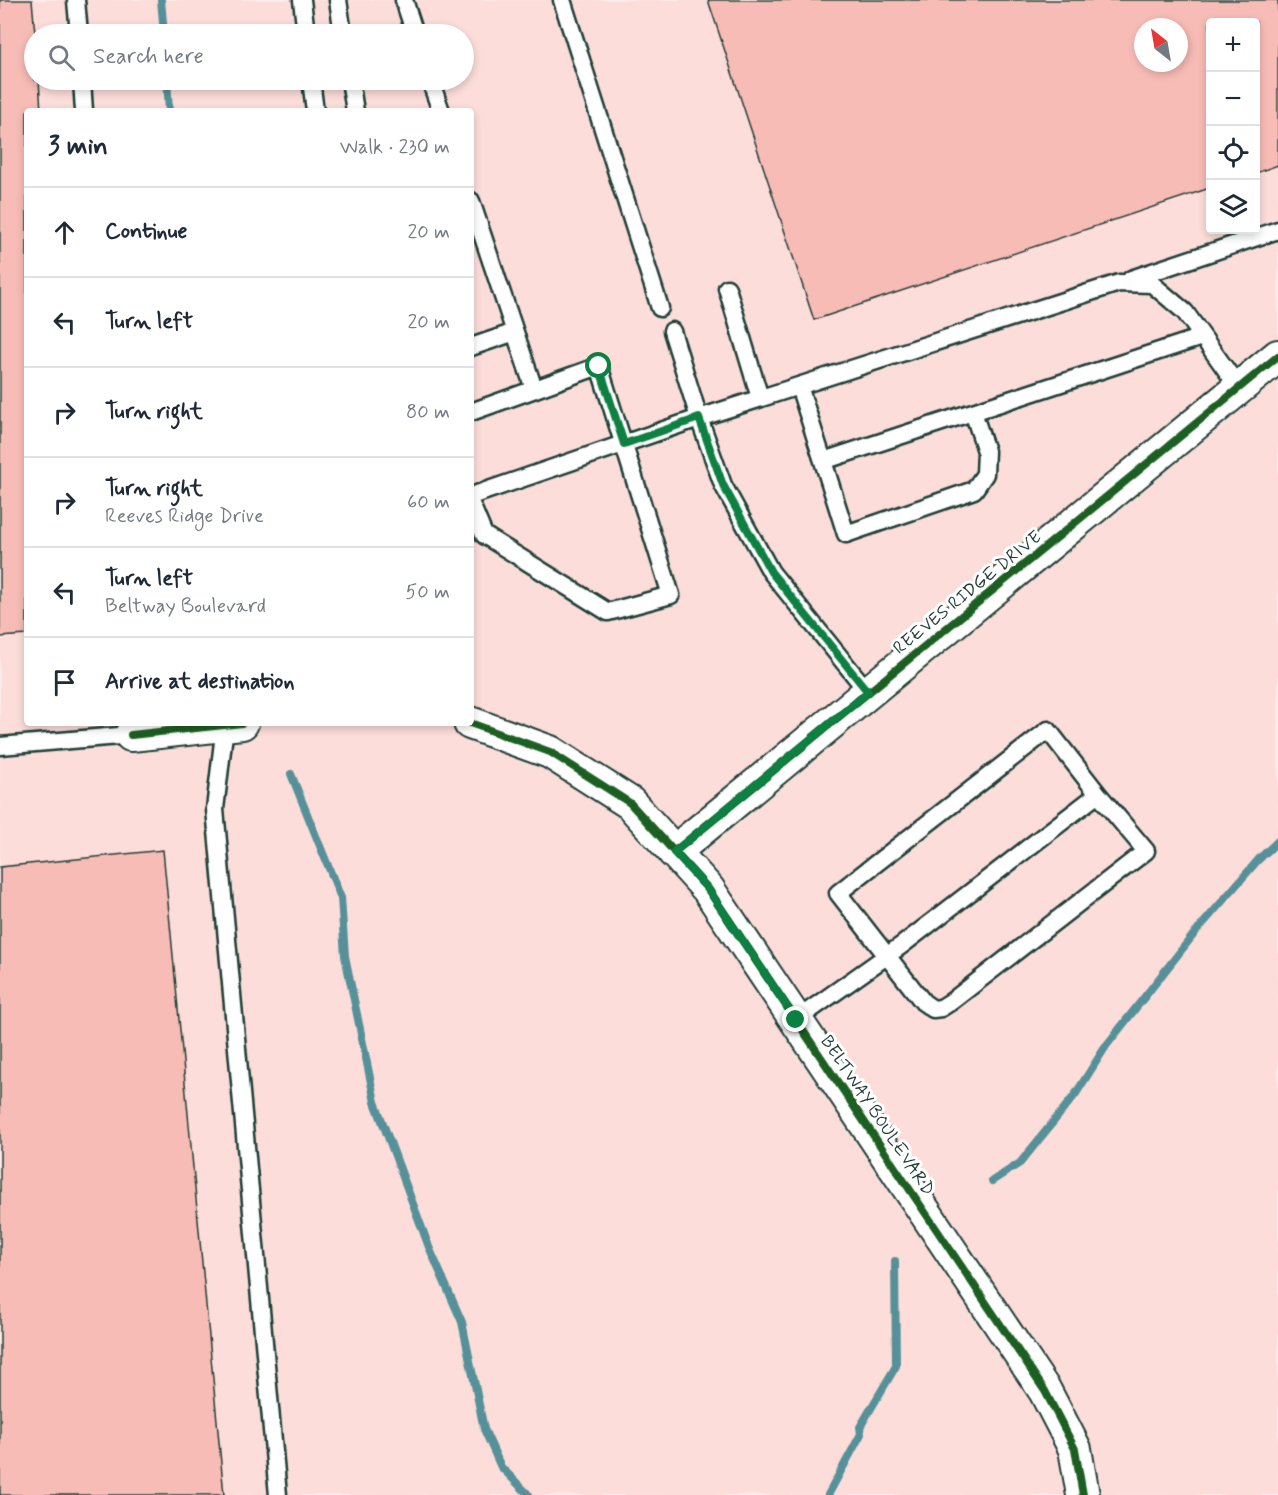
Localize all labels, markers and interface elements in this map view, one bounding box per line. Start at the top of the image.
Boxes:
north arrow [1134,18,1188,72]
map controls [1206,18,1260,234]
button: + [1206,18,1260,72]
search box [24,24,474,90]
icon: search [45,41,78,74]
text: Search here [93,43,204,71]
button: − [1206,72,1260,126]
button: locate [1206,126,1260,180]
text: 3 min [48,130,108,164]
text: Walk · 230 m [340,134,450,161]
button: layers [1206,180,1260,234]
icon: ahead [48,216,81,249]
text: Continue [105,218,187,246]
text: 20 m [407,219,450,246]
icon: left [48,306,81,339]
text: Turn left [105,308,193,336]
text: 20 m [407,309,450,336]
route start [585,352,611,378]
icon: right [48,396,81,429]
text: Turn right [105,398,203,426]
text: 80 m [406,399,450,426]
text: Turn right [105,475,203,503]
icon: right [48,486,81,519]
text: 60 m [407,489,450,516]
text: Reeves Ridge Drive [105,503,264,530]
street label: REEVES RIDGE DRIVE [888,525,1047,660]
text: Turn left [105,565,193,593]
icon: left [48,576,81,609]
text: 50 m [405,579,450,606]
text: Beltway Boulevard [105,593,266,620]
icon: arrive [48,666,81,699]
text: Arrive at destination [105,668,295,696]
route end [782,1006,808,1032]
street label: BELTWAY BOULEVARD [815,1031,940,1200]

